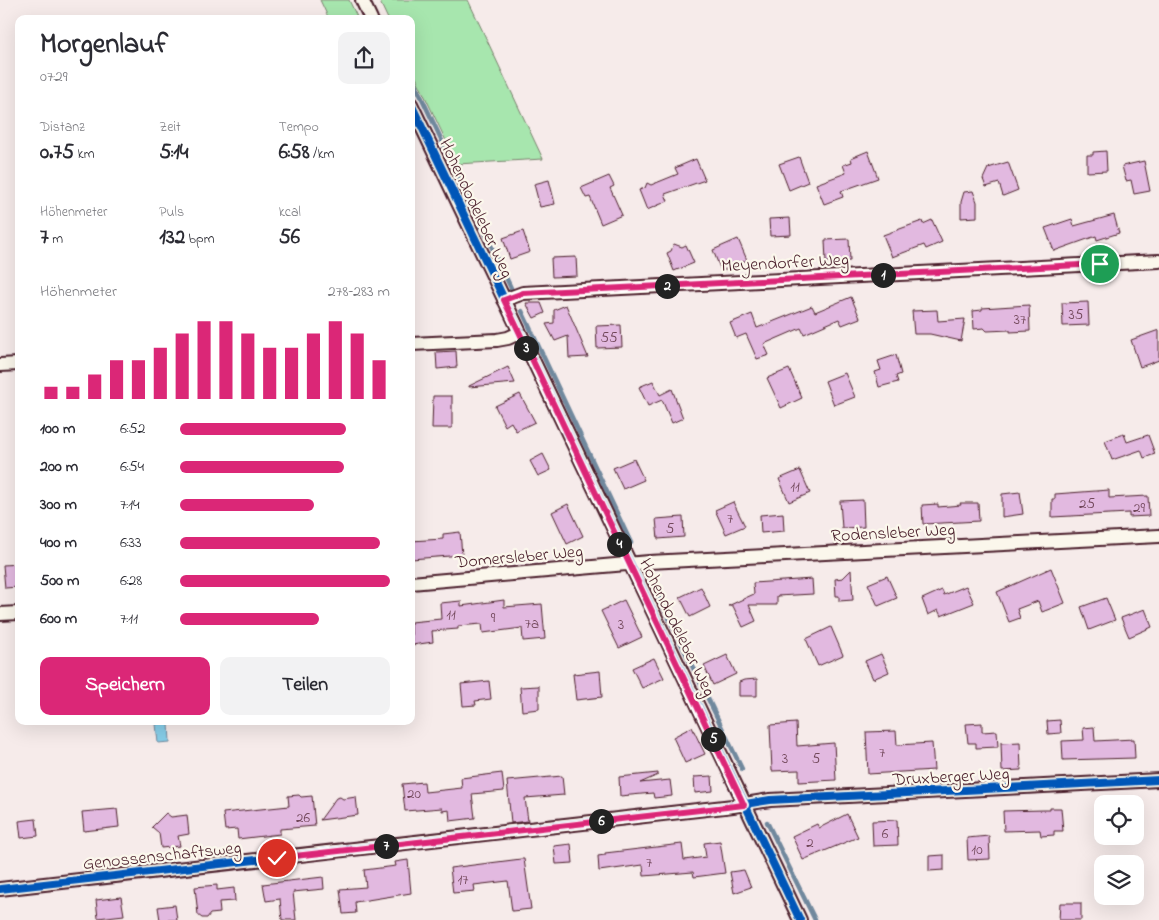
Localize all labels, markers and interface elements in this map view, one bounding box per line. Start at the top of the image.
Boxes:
text: Morgenlauf [40,25,168,66]
button: share [338,32,390,84]
text: 07:29 [40,65,68,89]
text: Distanz [40,117,85,138]
text: Zeit [159,117,181,138]
text: Tempo [279,117,319,138]
street label: Hohendodeleber Weg [431,135,519,283]
text: 0.75 [40,138,74,168]
text: 5:14 [159,138,188,168]
text: 6:58 [279,138,310,168]
text: km [74,144,95,165]
text: /km [310,144,334,165]
text: Höhenmeter [40,202,107,223]
text: Puls [159,202,184,223]
text: kcal [279,202,301,223]
text: 7 [40,223,49,253]
text: 132 [159,223,185,253]
text: 56 [279,223,300,253]
text: m [49,229,63,250]
text: bpm [185,229,215,250]
pin [1079,243,1121,285]
street label: Meyendorfer Weg [721,248,850,281]
icon: arrive [1086,250,1114,278]
pin: 1 [870,262,896,288]
text: 1 [881,265,886,286]
pin: 2 [654,274,680,298]
text: 2 [664,276,671,297]
text: Höhenmeter [40,280,117,304]
text: 278–283 m [328,280,390,304]
house number: 35 [1069,304,1084,326]
house number: 37 [1014,309,1026,331]
house number: 55 [600,327,618,349]
pin: 3 [514,336,538,360]
text: 3 [524,338,529,359]
text: 100 m [40,417,75,441]
text: 6:52 [120,417,146,441]
text: 200 m [40,455,78,479]
text: 6:54 [120,455,144,479]
house number: 11 [790,476,800,498]
text: 300 m [40,493,77,517]
text: 7:14 [120,493,140,517]
house number: 25 [1079,493,1095,515]
house number: 29 [1133,497,1145,519]
house number: 7 [727,508,733,530]
house number: 5 [666,518,675,540]
street label: Rodensleber Weg [830,518,956,551]
text: 400 m [40,531,77,555]
text: 6:33 [120,531,142,555]
pin: 4 [606,532,632,556]
text: 4 [617,534,622,555]
street label: Domersleber Weg [453,539,584,578]
street label: Hohendodeleber Weg [630,554,721,702]
text: 500 m [40,569,79,593]
text: 6:28 [120,569,142,593]
house number: 11 [446,604,456,626]
text: 600 m [40,607,77,631]
text: 7:11 [120,607,138,631]
house number: 9 [491,607,496,629]
house number: 7a [525,613,539,635]
house number: 3 [618,614,624,636]
button: Speichern [40,657,210,715]
button: Teilen [220,657,390,715]
pin: 5 [700,726,726,752]
text: 5 [709,729,718,750]
house number: 7 [879,742,885,764]
house number: 3 [782,748,788,770]
house number: 5 [812,748,821,770]
street label: Druxberger Weg [891,762,1010,795]
house number: 20 [407,783,421,805]
map controls [1094,795,1144,905]
button: locate [1094,795,1144,845]
house number: 26 [296,807,310,829]
pin: 6 [588,808,614,834]
text: 6 [598,811,605,832]
house number: 6 [882,823,889,845]
house number: 2 [806,832,814,854]
pin: 7 [374,834,398,858]
street label: Genossenschaftsweg [82,836,243,879]
text: 7 [384,836,389,857]
pin [256,837,298,879]
house number: 10 [971,839,983,861]
icon: check [263,844,291,872]
house number: 7 [646,852,652,874]
button: layers [1094,855,1144,905]
house number: 17 [458,869,468,891]

